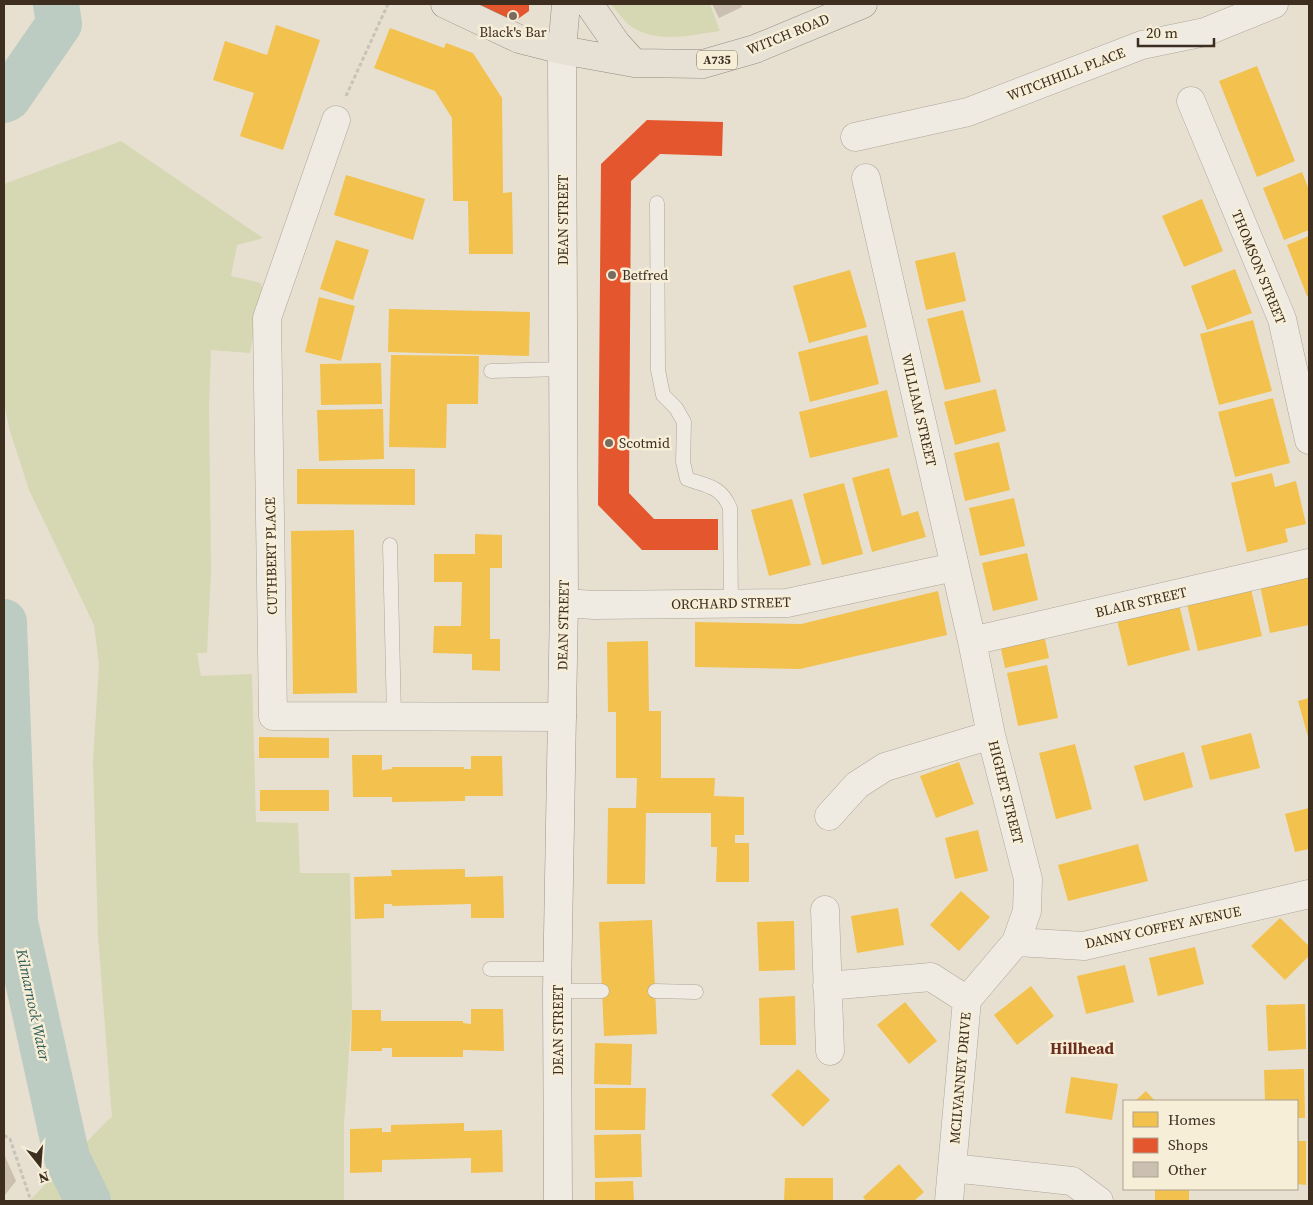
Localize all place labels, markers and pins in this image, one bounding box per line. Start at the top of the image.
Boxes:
marker: Black's Bar [507,10,519,22]
place label: Black's Bar [479,22,547,42]
place label: Betfred [622,265,668,285]
marker: Betfred [606,269,618,281]
place label: Scotmid [619,433,670,453]
marker: Scotmid [603,437,615,449]

